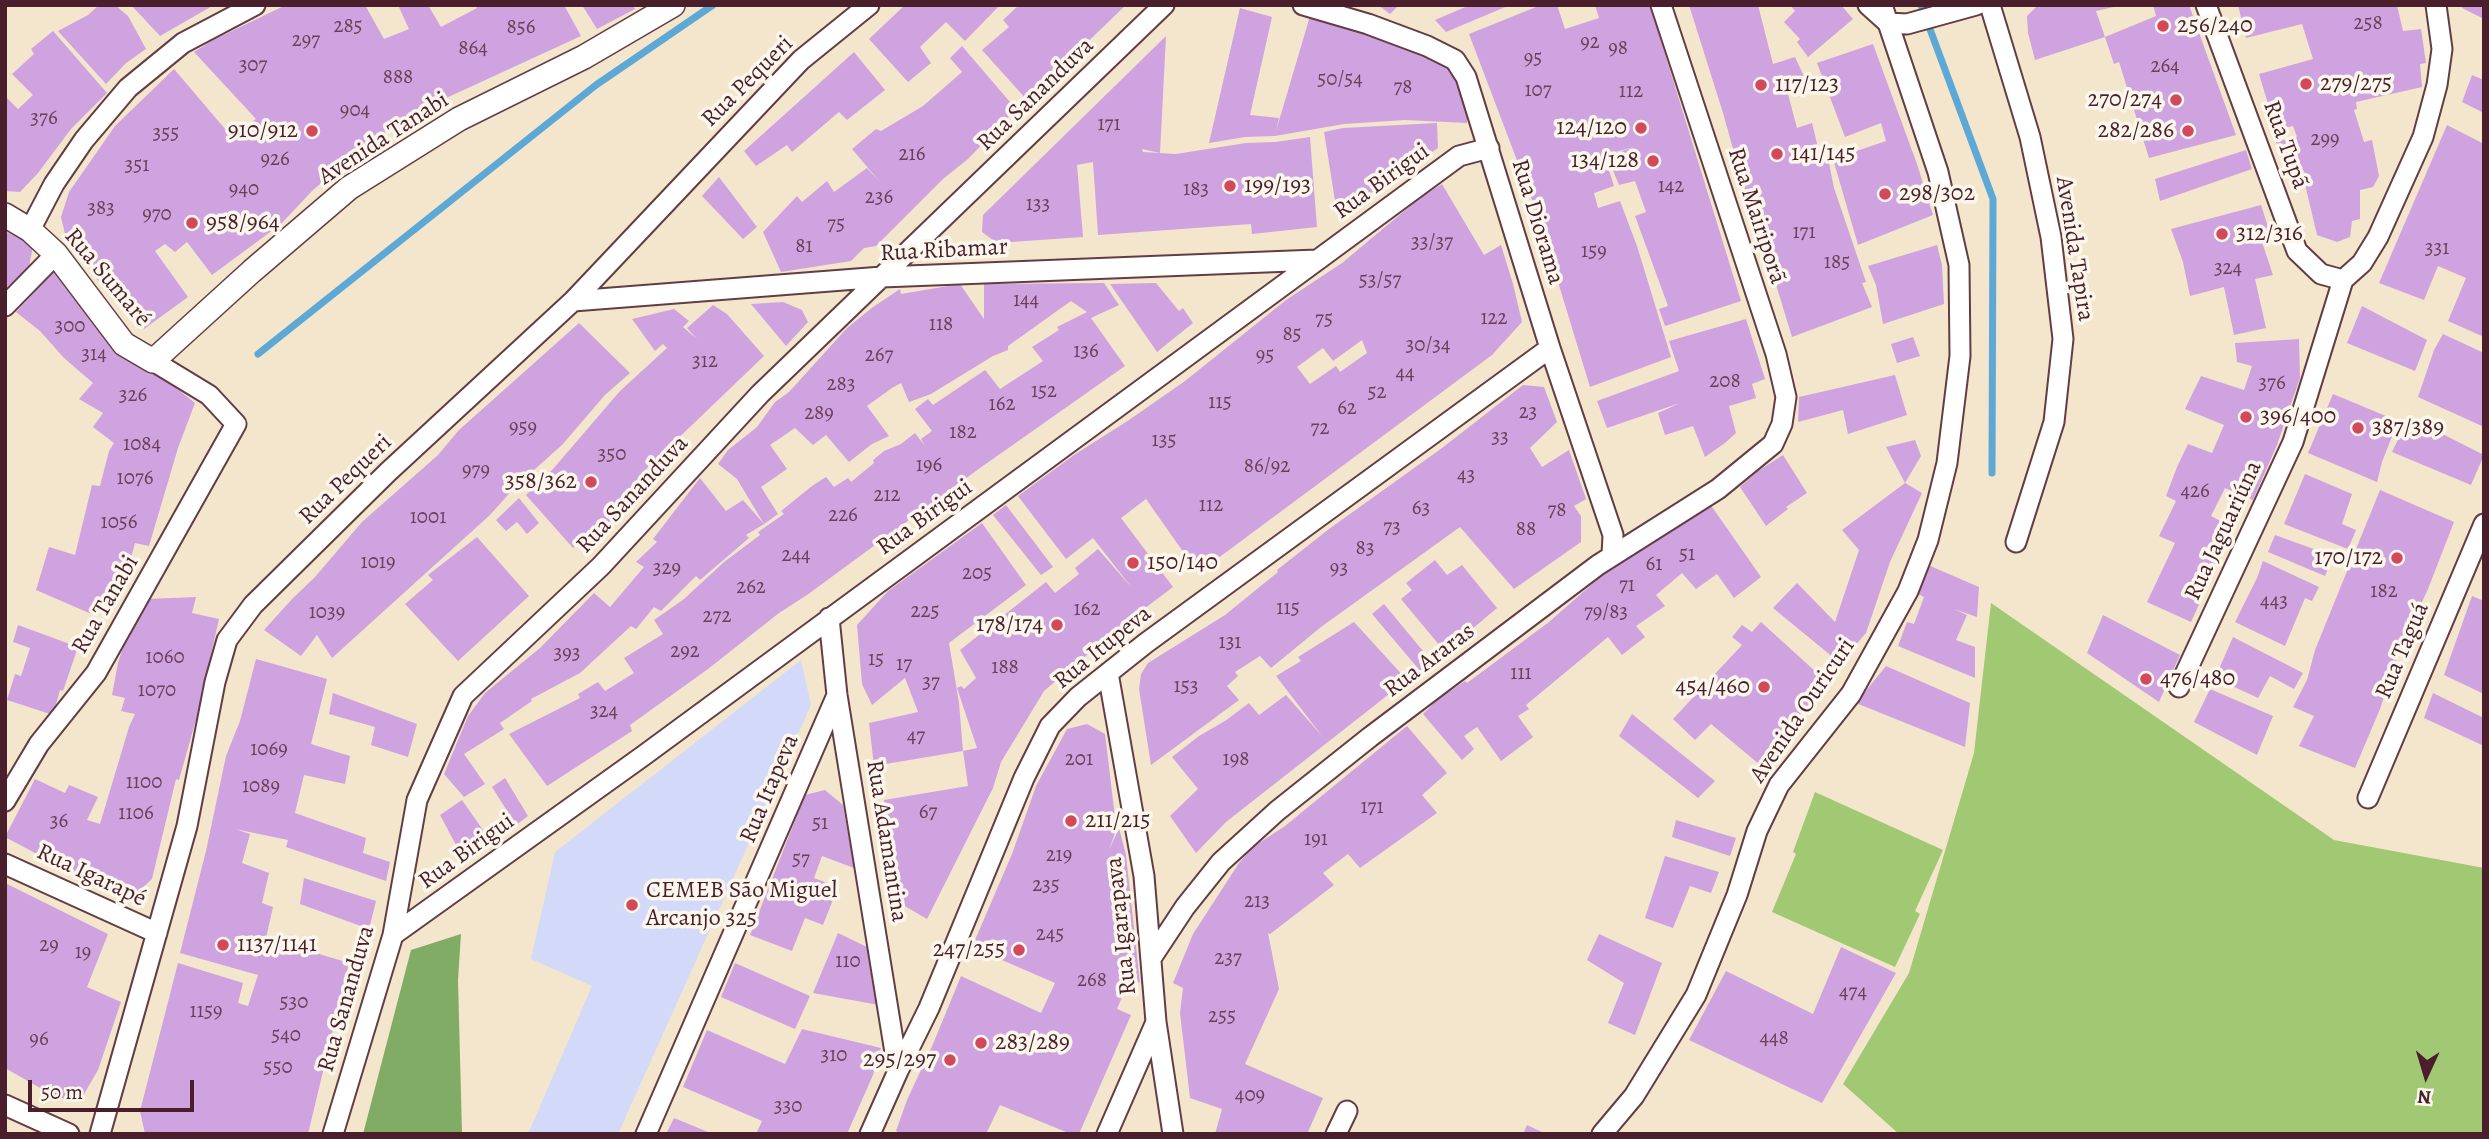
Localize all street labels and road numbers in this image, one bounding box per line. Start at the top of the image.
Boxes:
street label: Rua Pequeri [696,30,800,134]
street label: Rua Sananduva [972,32,1100,158]
street label: Avenida Tanabi [313,86,455,192]
street label: Rua Tupã [2256,97,2314,193]
street label: Rua Birigui [1328,138,1436,226]
street label: Rua Mairiporã [1720,144,1792,288]
street label: Rua Diorama [1504,156,1570,288]
street label: Avenida Tapira [2048,175,2100,323]
street label: Rua Sumaré [58,223,156,333]
street label: Rua Ribamar [879,233,1009,269]
street label: Rua Pequeri [294,429,398,531]
street label: Rua Sananduva [571,430,695,560]
street label: Rua Jaguariúna [2179,457,2269,605]
street label: Rua Birigui [871,474,979,562]
street label: Rua Tanabi [66,550,146,660]
street label: Rua Taguá [2370,598,2436,704]
street label: Rua Itupeva [1048,600,1158,696]
street label: Rua Araras [1379,618,1481,704]
street label: Avenida Ouricuri [1744,633,1862,789]
street label: Rua Itapeva [734,730,806,848]
street label: Rua Adamantina [859,758,913,924]
street label: Rua Birigui [413,808,521,896]
street label: Rua Igarapé [32,838,150,914]
street label: Rua Igarapava [1100,855,1144,997]
street label: Rua Sananduva [312,922,382,1076]

